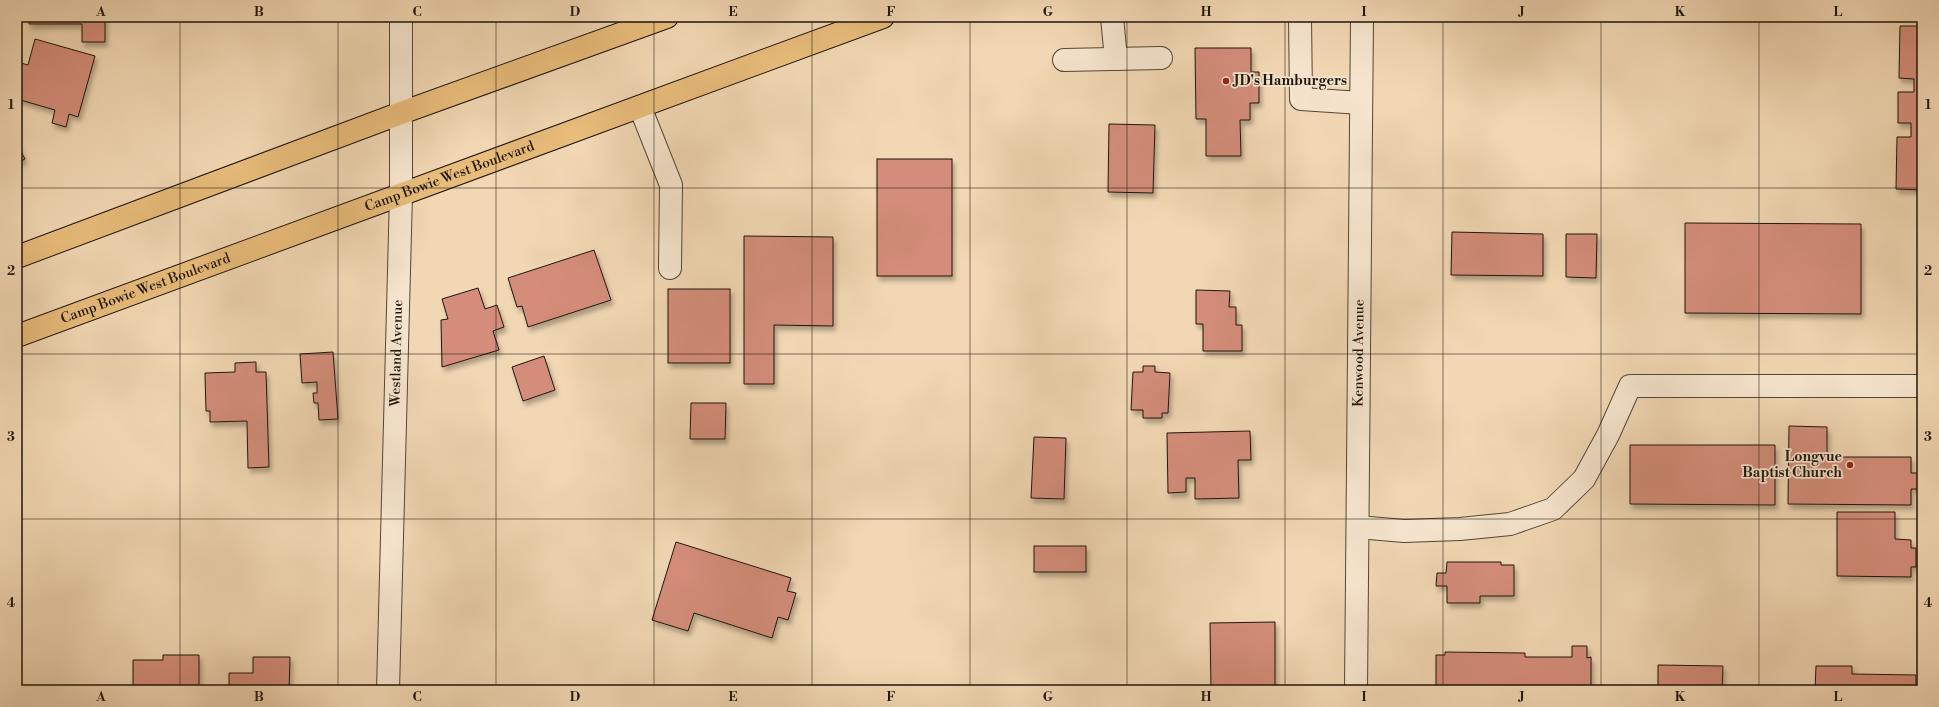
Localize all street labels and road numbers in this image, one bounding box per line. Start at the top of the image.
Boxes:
street label: Camp Bowie West Boulevard [362,137,537,216]
street label: Camp Bowie West Boulevard [58,249,233,328]
street label: Westland Avenue [386,299,407,408]
street label: Kenwood Avenue [1350,299,1368,407]

